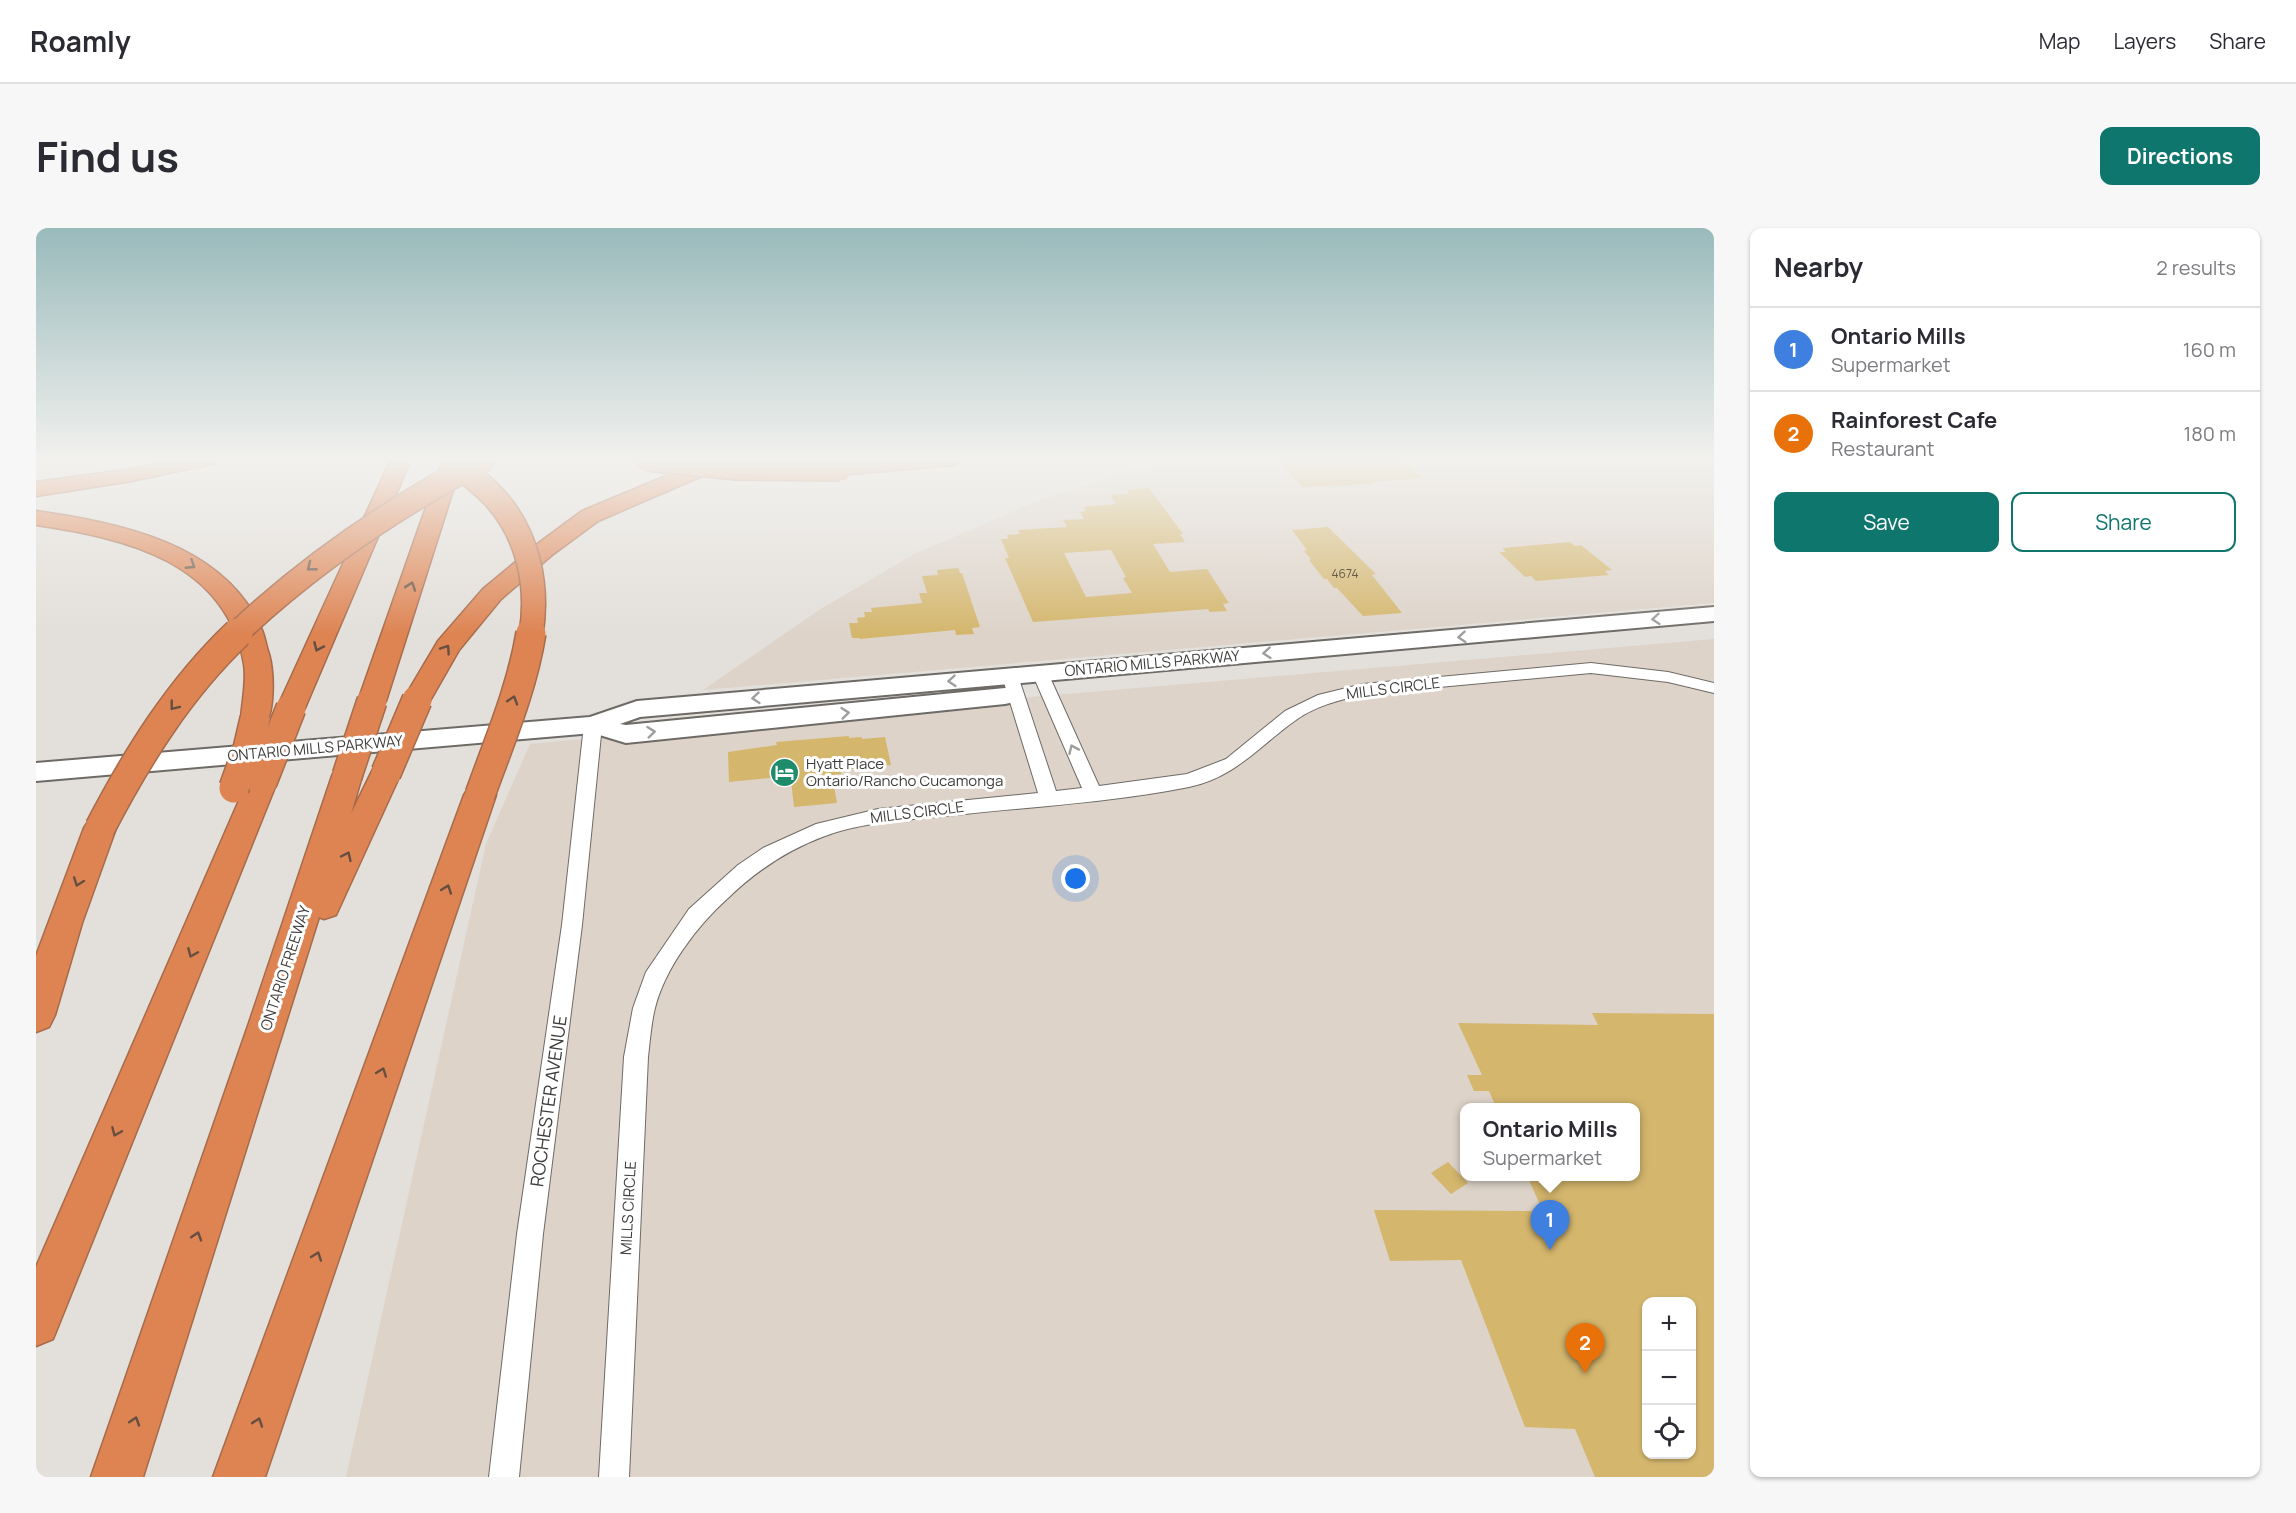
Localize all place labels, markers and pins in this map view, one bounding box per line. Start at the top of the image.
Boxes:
place label: Hyatt Place Ontario/Rancho Cucamonga [806,753,1003,791]
hotel icon: Hyatt Place Ontario/Rancho Cucamonga [769,756,801,788]
pin: 1 [1530,1200,1570,1250]
pin: 2 [1566,1324,1604,1373]

